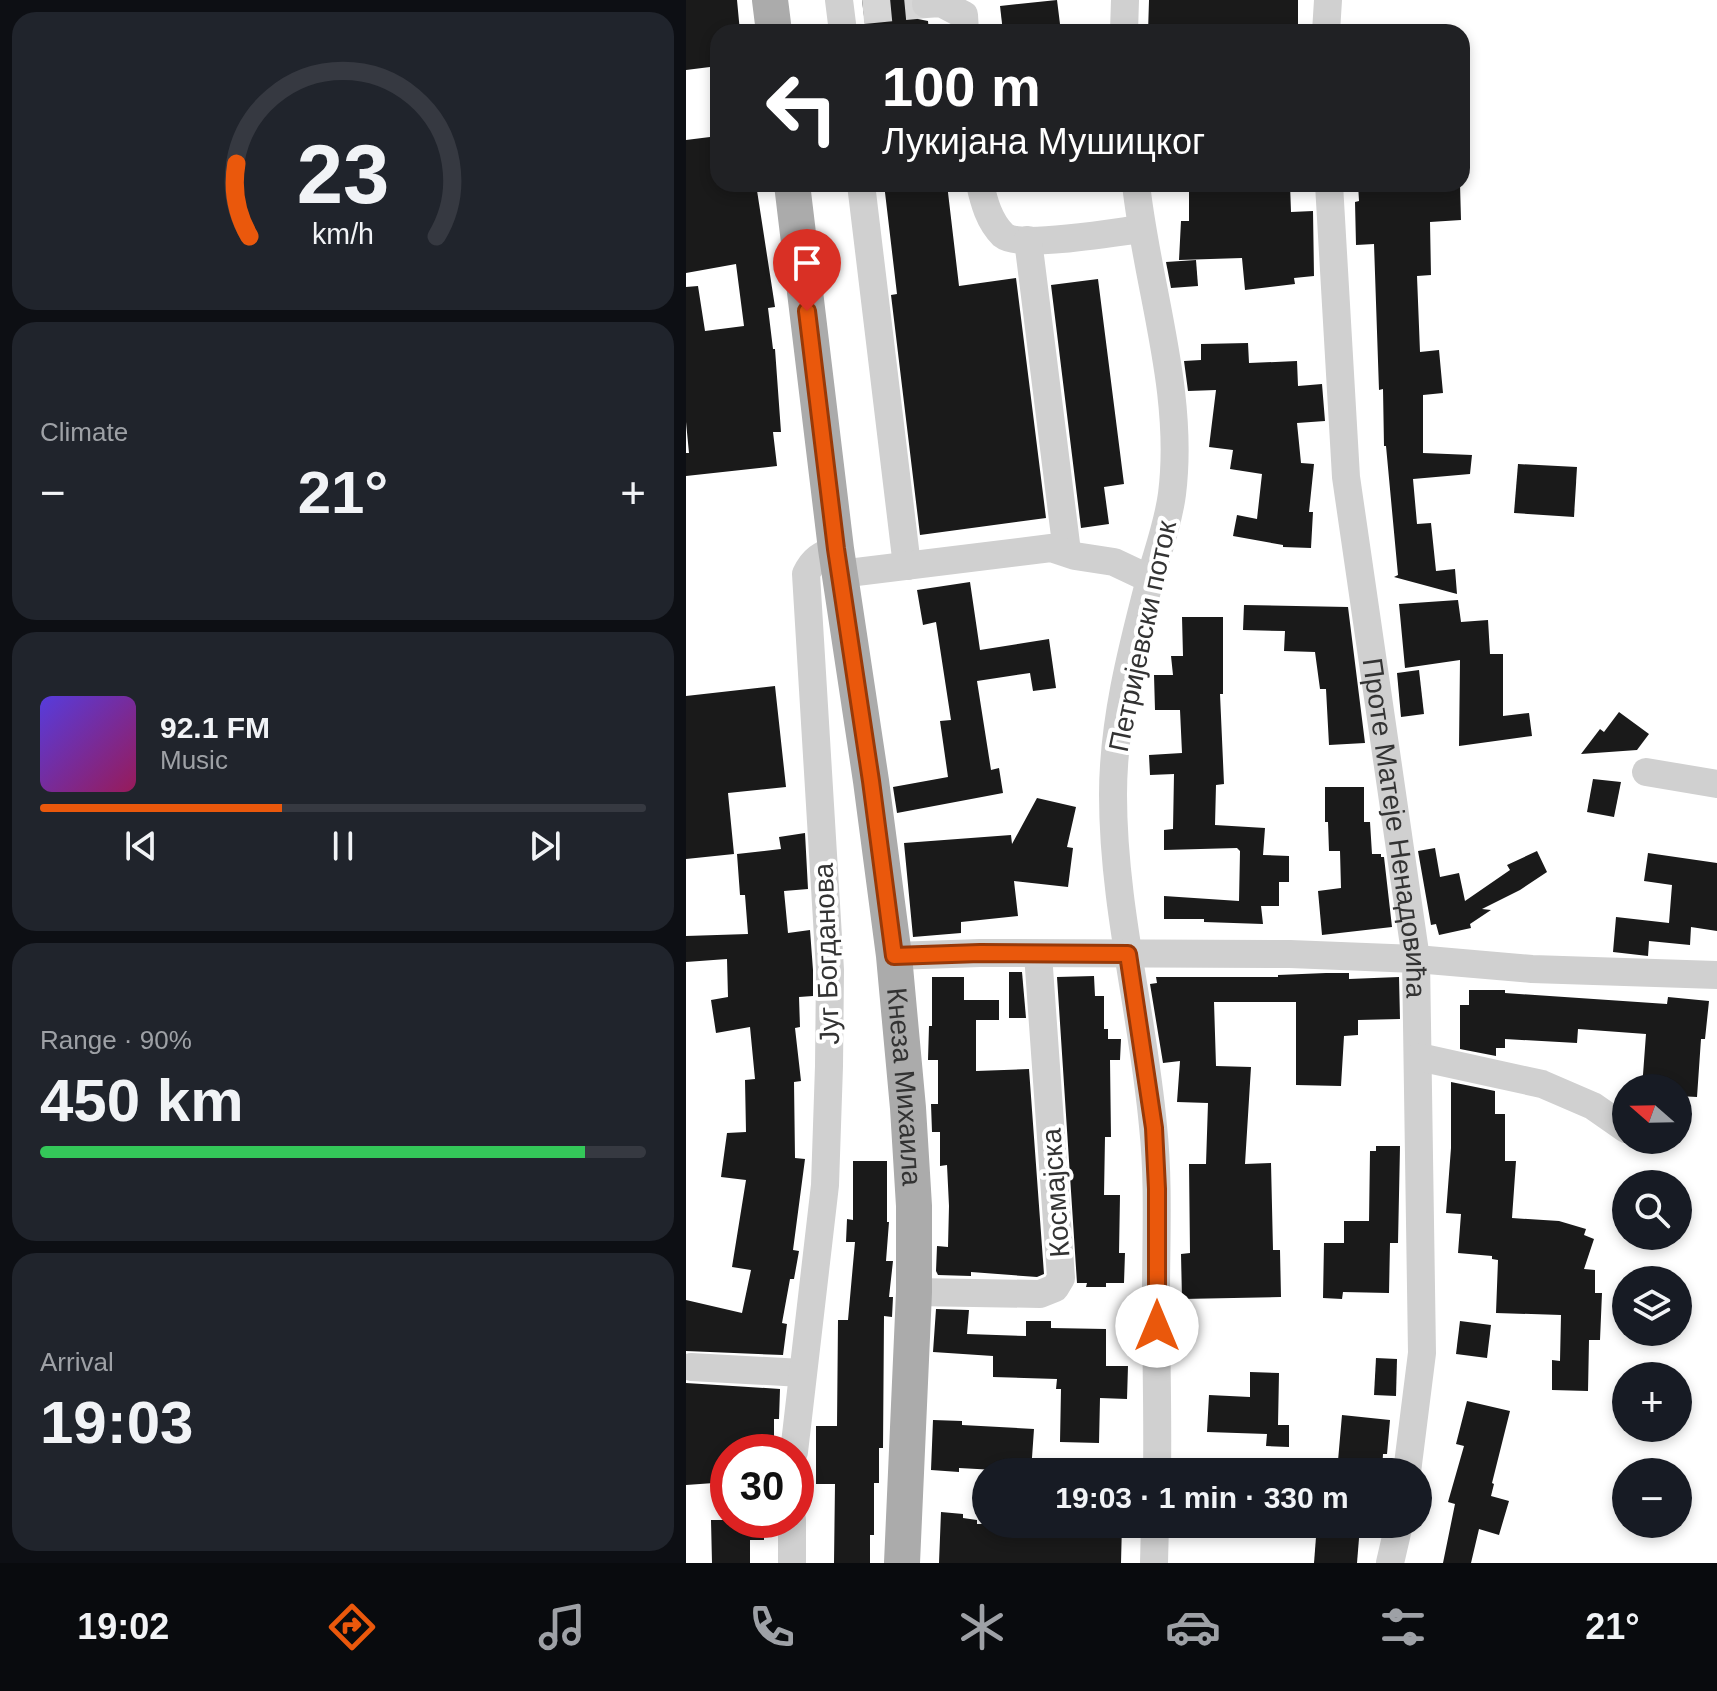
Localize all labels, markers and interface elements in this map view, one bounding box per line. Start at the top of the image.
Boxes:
text: 100 m [882,55,1041,118]
icon: left [750,56,854,160]
text: Лукијана Мушицког [882,121,1205,162]
text: 23 [297,128,389,221]
text: km/h [312,218,374,250]
pin [773,229,841,311]
icon: arrive [785,241,829,285]
text: Climate [40,417,128,447]
text: 21° [298,459,388,526]
text: − [40,468,66,517]
text: + [620,468,646,517]
street label: Петријевски поток [1103,517,1182,754]
street label: Проте Матеје Ненадовића [1356,656,1432,999]
text: 92.1 FM [160,711,270,744]
text: Music [160,745,228,775]
icon: previous [119,824,163,868]
icon: pause [321,824,365,868]
icon: next [523,824,567,868]
street label: Југ Богданова [808,862,845,1045]
street label: Кнеза Михаила [881,986,928,1187]
text: Range · 90% [40,1025,192,1055]
text: 450 km [40,1067,244,1134]
north arrow [1612,1074,1692,1154]
map controls [1612,1074,1692,1538]
street label: Космајска [1035,1127,1075,1259]
button: search [1612,1170,1692,1250]
button: layers [1612,1266,1692,1346]
position arrow [1115,1284,1199,1368]
text: Arrival [40,1347,114,1377]
button: + [1612,1362,1692,1442]
text: 19:03 [40,1389,193,1456]
speed limit sign: 30 [710,1434,814,1538]
button: − [1612,1458,1692,1538]
text: 19:03 · 1 min · 330 m [1055,1481,1349,1514]
icon: directions [324,1599,380,1655]
icon: music [534,1599,590,1655]
icon: phone [744,1599,800,1655]
icon: climate [954,1599,1010,1655]
icon: car [1165,1599,1221,1655]
icon: filters [1375,1599,1431,1655]
text: 19:02 [77,1606,169,1647]
text: 21° [1585,1606,1640,1647]

